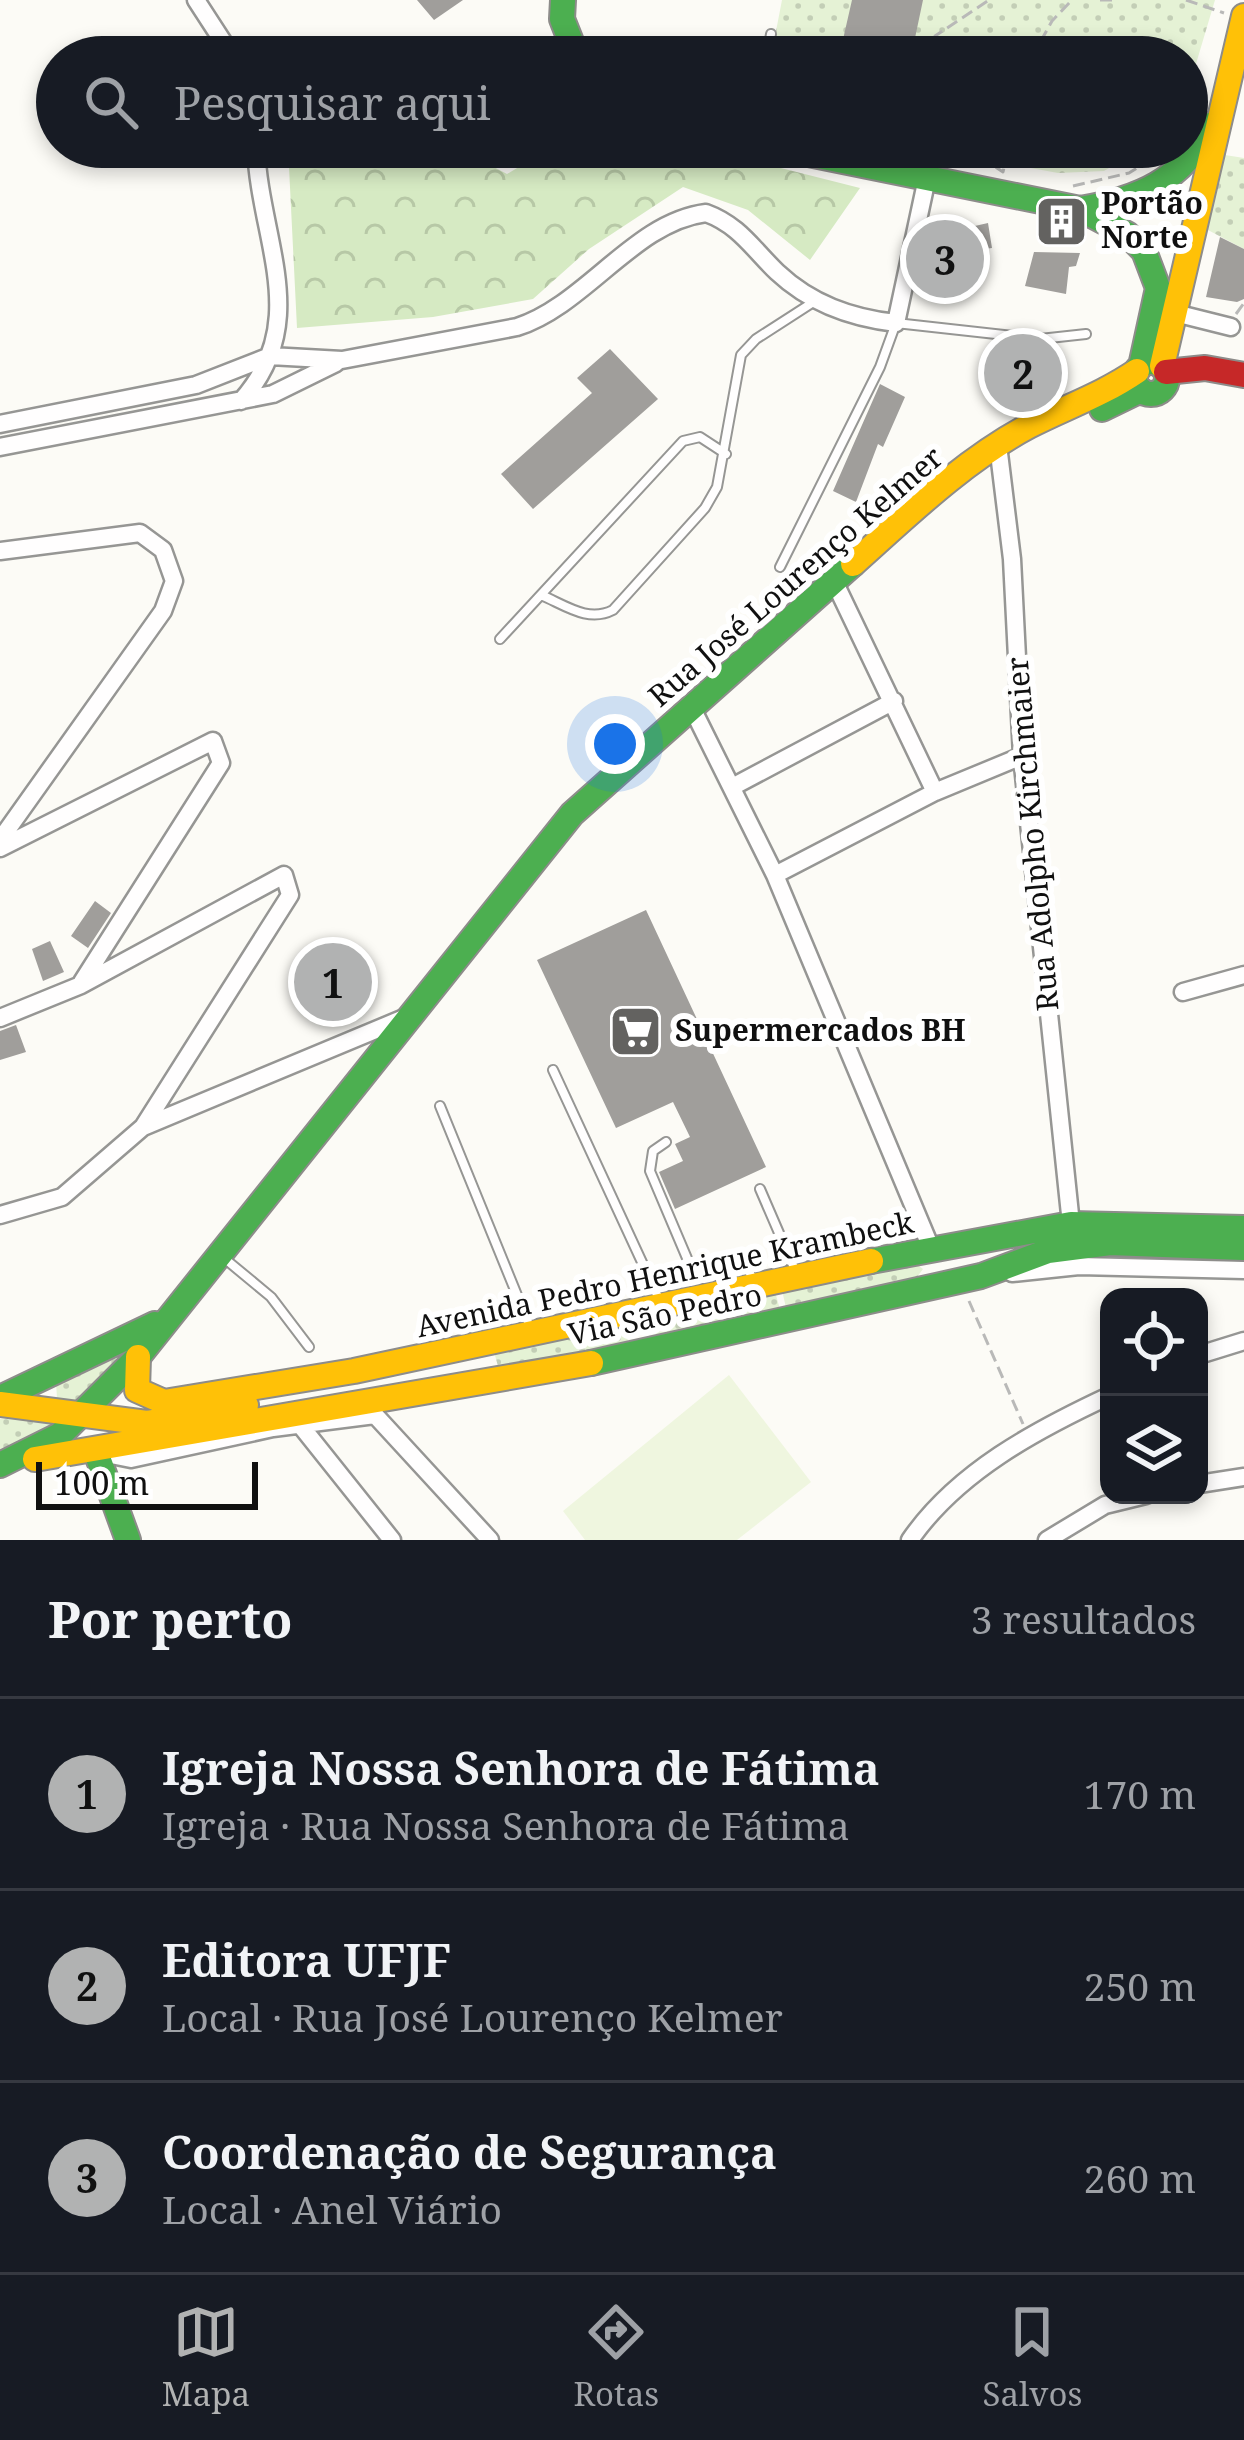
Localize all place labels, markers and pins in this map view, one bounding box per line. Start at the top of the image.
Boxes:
place label: Portão Norte [1101,182,1203,257]
building icon: Portão Norte [1034,193,1090,249]
pin: 3 [906,214,984,304]
pin: 2 [984,328,1062,418]
pin: 1 [294,937,372,1027]
supermarket icon: Supermercados BH [608,1003,664,1059]
place label: Supermercados BH [675,1009,966,1050]

